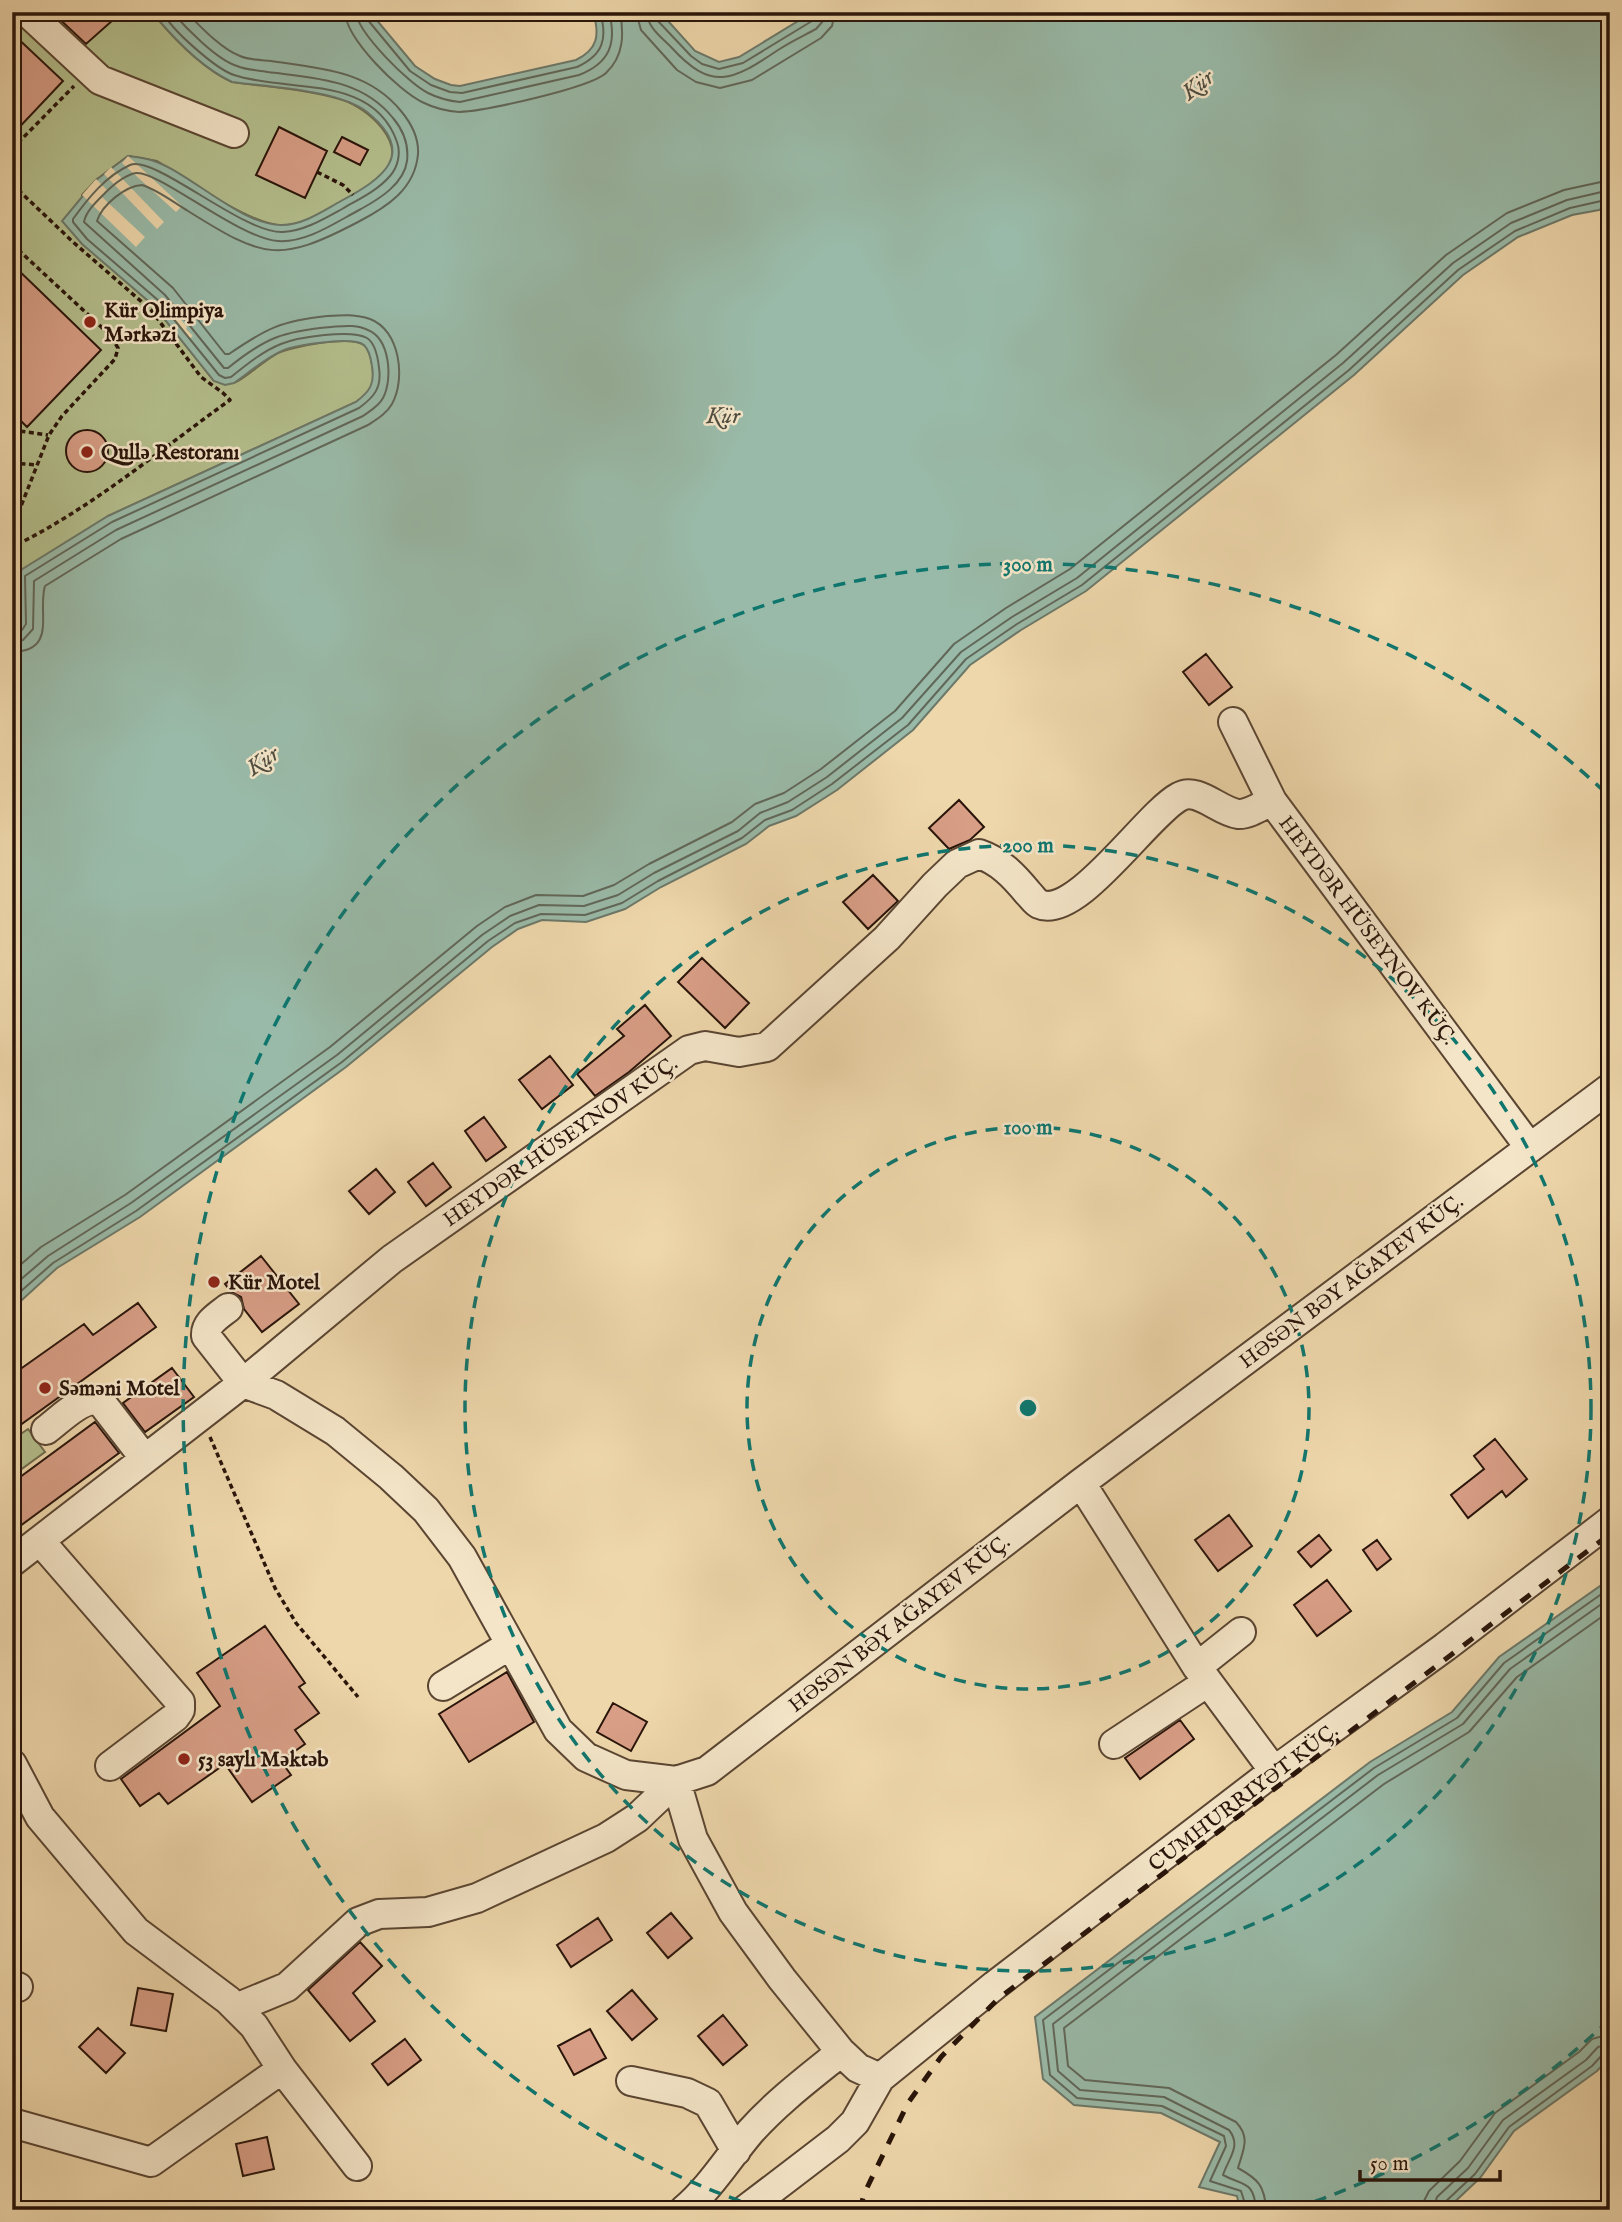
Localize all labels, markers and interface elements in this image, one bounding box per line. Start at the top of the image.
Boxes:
water label: Kür [1175,63,1221,108]
place label: Kür Olimpiya Mərkəzi [104,298,224,349]
marker: Kür Olimpiya Mərkəzi [82,314,98,330]
water label: Kür [705,402,741,431]
place label: Qullə Restoranı [101,440,240,467]
marker: Qullə Restoranı [79,444,95,460]
text: 300 m [1003,552,1053,579]
water label: Kür [240,739,286,783]
street label: HEYDƏR HÜSEYNOV KÜÇ. [1272,811,1462,1051]
text: 200 m [1002,833,1054,860]
street label: HEYDƏR HÜSEYNOV KÜÇ. [438,1051,683,1234]
text: 100 m [1003,1115,1053,1142]
street label: HƏSƏN BƏY AĞAYEV KÜÇ. [1234,1188,1470,1375]
place label: Kür Motel [228,1270,321,1297]
marker: Kür Motel [206,1274,222,1290]
place label: Səməni Motel [59,1376,181,1403]
marker: Səməni Motel [37,1380,53,1396]
centre of rings [1016,1396,1040,1420]
street label: HƏSƏN BƏY AĞAYEV KÜÇ. [783,1528,1016,1719]
street label: CUMHURRIYƏT KÜÇ. [1144,1718,1344,1878]
place label: 53 saylı Məktəb [198,1747,328,1774]
marker: 53 saylı Məktəb [176,1751,192,1767]
scale bar [1360,2138,1500,2182]
text: 50 m [1370,2151,1409,2178]

